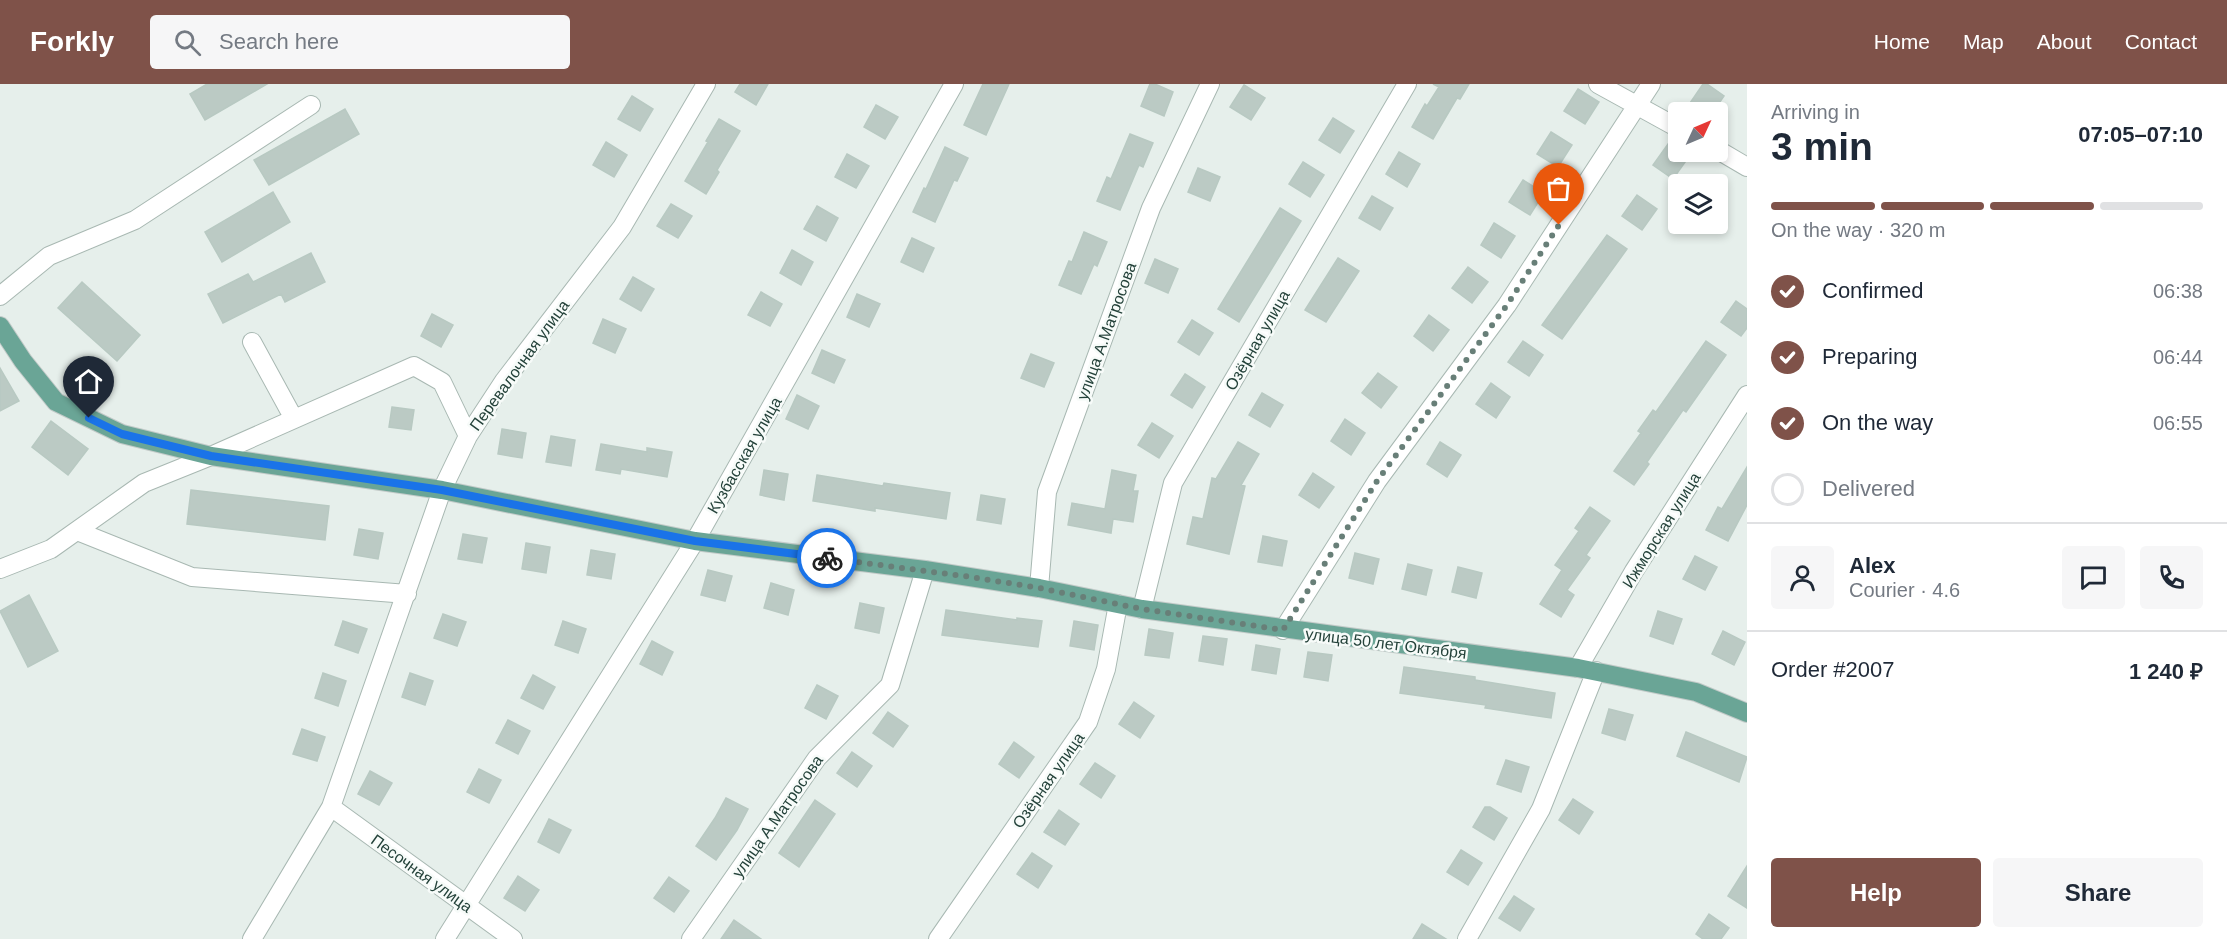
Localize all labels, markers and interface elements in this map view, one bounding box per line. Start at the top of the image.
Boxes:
search box [150,15,570,69]
text: Forkly [30,26,114,57]
icon: search [171,26,204,59]
text: Search here [219,29,339,54]
text: Home [1874,30,1930,53]
text: Map [1963,30,2004,53]
text: About [2037,30,2092,53]
text: Contact [2125,30,2197,53]
text: Arriving in [1771,101,1860,123]
north arrow [1668,102,1728,162]
map controls [1668,102,1728,234]
text: 07:05–07:10 [2078,122,2203,147]
text: 3 min [1771,125,1873,168]
pin [1533,163,1584,225]
icon: bag [1542,172,1575,205]
button: layers [1668,174,1728,234]
text: On the way · 320 m [1771,219,1946,241]
street label: улица А.Матросова [1074,260,1139,402]
icon: check [1771,275,1804,308]
text: Confirmed [1822,278,1923,303]
text: 06:38 [2153,280,2203,302]
street label: Озёрная улица [1222,287,1293,393]
street label: Перевалочная улица [466,297,572,434]
icon: check [1771,341,1804,374]
text: Preparing [1822,344,1917,369]
text: 06:44 [2153,346,2203,368]
pin [63,356,114,418]
icon: home [72,365,105,398]
street label: Кузбасская улица [704,394,785,516]
icon: check [1771,407,1804,440]
text: On the way [1822,410,1933,435]
text: 06:55 [2153,412,2203,434]
street label: Ижморская улица [1619,470,1704,591]
text: Delivered [1822,476,1915,501]
courier [797,528,857,588]
icon: bike [811,542,844,575]
button: person [1771,546,1834,609]
button: chat [2062,546,2125,609]
button: phone [2140,546,2203,609]
text: Alex [1849,553,1895,578]
text: Courier · 4.6 [1849,579,1960,601]
street label: улица 50 лет Октября [1304,625,1468,662]
text: Order #2007 [1771,657,1895,682]
text: 1 240 ₽ [2129,659,2203,684]
street label: Озёрная улица [1009,729,1088,831]
street label: улица А.Матросова [729,752,826,881]
street label: Песочная улица [368,831,475,916]
button: Help [1771,858,1981,927]
button: Share [1993,858,2203,927]

